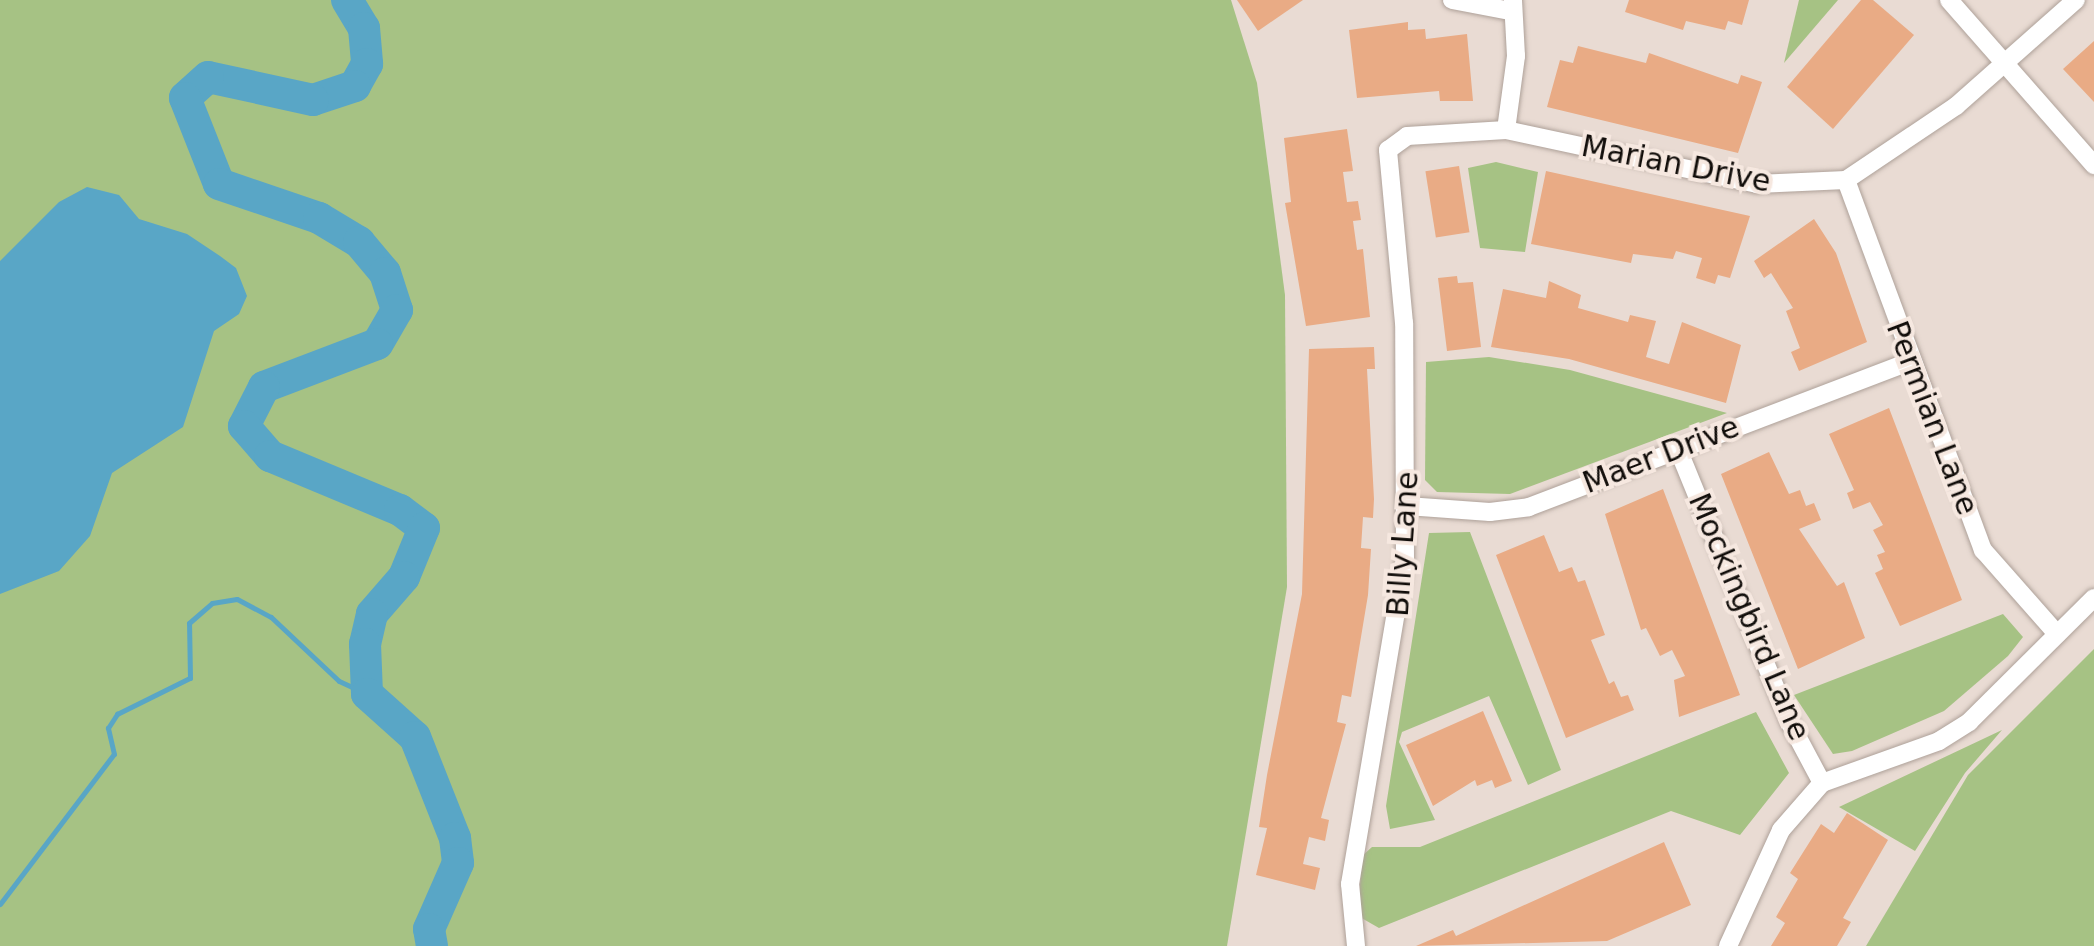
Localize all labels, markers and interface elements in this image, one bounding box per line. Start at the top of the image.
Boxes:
street label: Marian Drive [1578,128,1774,200]
street label: Permian Lane [1879,316,1985,520]
street label: Maer Drive [1578,409,1744,501]
street label: Billy Lane [1380,470,1426,618]
street label: Mockingbird Lane [1681,488,1817,746]

